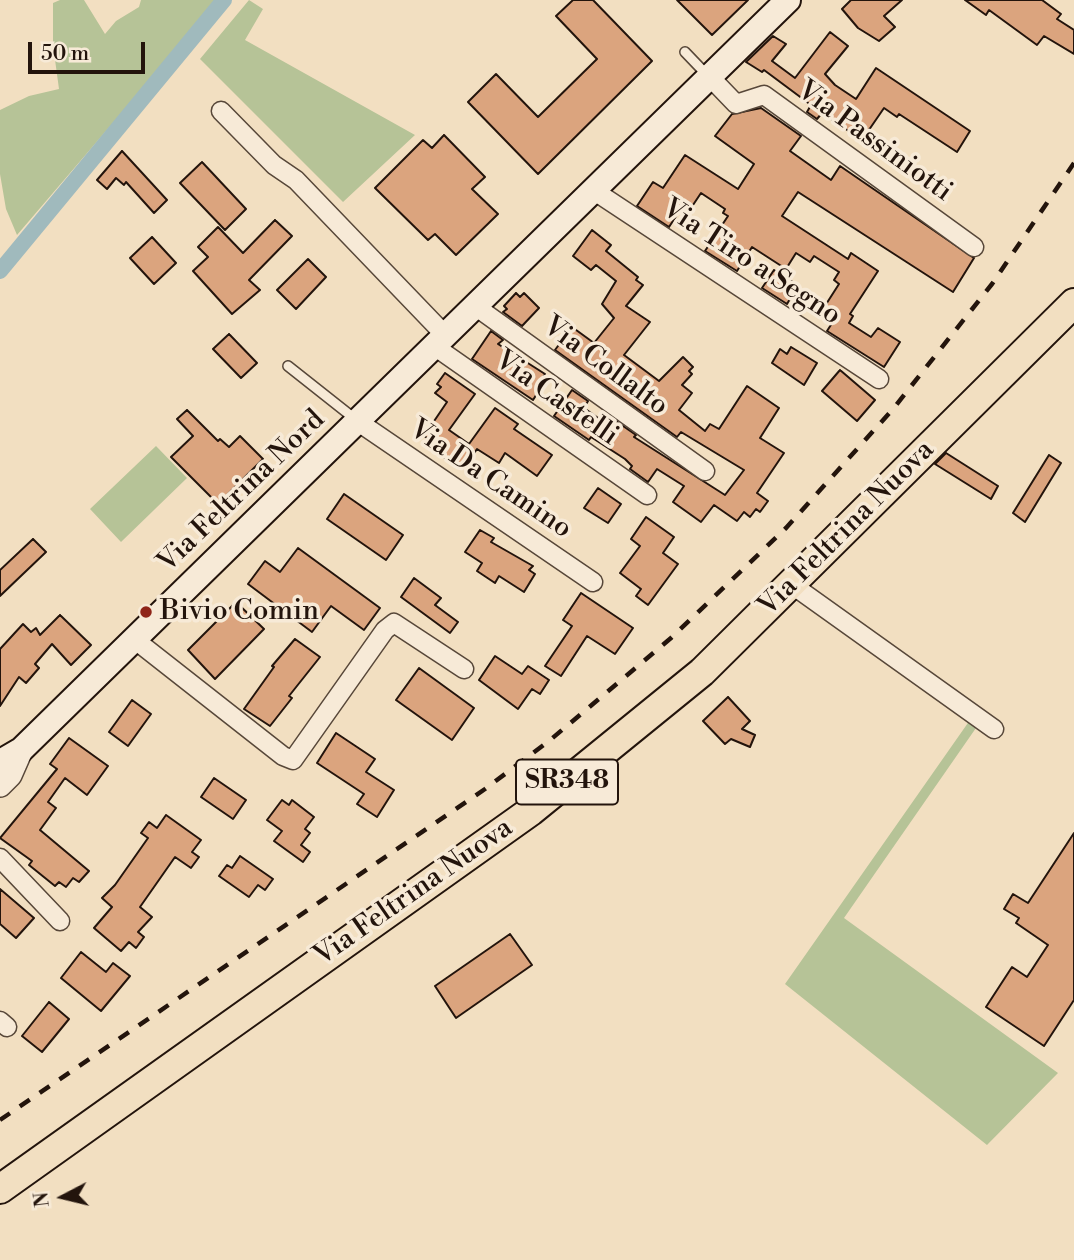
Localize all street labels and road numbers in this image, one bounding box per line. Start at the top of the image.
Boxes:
street label: Via Passiniotti [790,74,958,210]
street label: Via Tiro a Segno [655,193,847,333]
street label: Via Collalto [536,310,674,424]
street label: Via Castelli [488,344,624,454]
street label: Via Feltrina Nord [152,404,332,580]
street label: Via Da Camino [402,413,578,547]
street label: Via Feltrina Nuova [752,434,942,624]
road number: SR348 [516,760,618,804]
street label: Via Feltrina Nuova [308,812,520,974]

